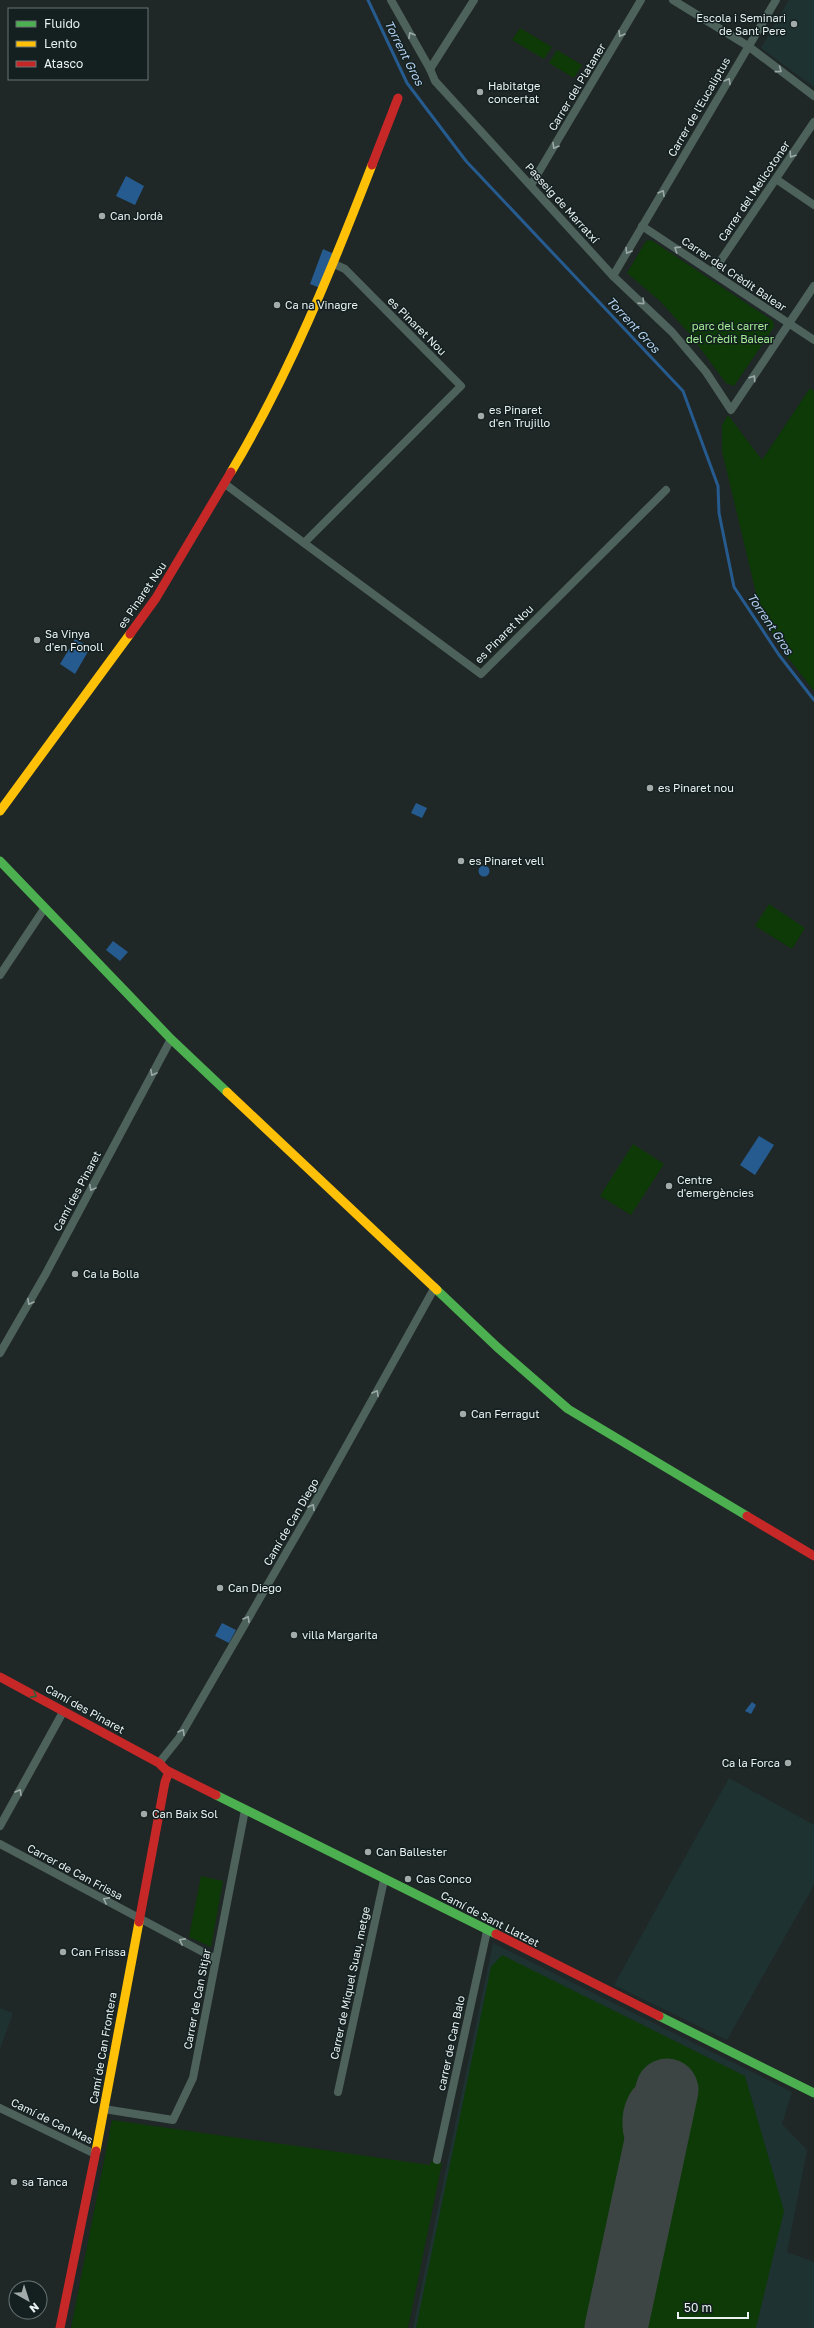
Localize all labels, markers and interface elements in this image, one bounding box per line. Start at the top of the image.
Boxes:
legend [8,8,148,80]
place label: Escola i Seminari de Sant Pere [696,11,786,37]
text: Fluido [44,16,80,31]
water label: Torrent Gros [382,18,428,89]
marker: Escola i Seminari de Sant Pere [789,19,799,29]
one-way arrow [618,30,625,37]
one-way arrow [408,32,415,39]
text: Lento [44,36,77,51]
street label: Carrer del Plataner [545,40,608,133]
street label: Carrer de l'Eucaliptus [665,55,732,159]
text: Atasco [44,56,83,71]
one-way arrow [775,65,782,72]
one-way arrow [723,77,730,85]
place label: Habitatge concertat [488,79,540,105]
marker: Habitatge concertat [475,87,485,97]
street label: Carrer del Melicotoner [715,137,792,243]
one-way arrow [552,141,559,149]
one-way arrow [790,150,797,157]
street label: Passeig de Marratxí [523,160,603,246]
one-way arrow [658,190,665,197]
place label: Can Jordà [110,209,163,222]
marker: Can Jordà [97,211,107,221]
street label: Carrer del Crèdit Balear [679,234,790,314]
one-way arrow [674,246,681,253]
one-way arrow [625,247,632,254]
water label: Torrent Gros [604,293,664,356]
street label: es Pinaret Nou [385,294,449,358]
one-way arrow [637,297,645,305]
place label: Ca na Vinagre [285,298,358,311]
marker: Ca na Vinagre [272,300,282,310]
park label: parc del carrer del Crèdit Balear [686,319,775,345]
one-way arrow [748,375,756,382]
place label: es Pinaret d'en Trujillo [489,403,551,429]
marker: es Pinaret d'en Trujillo [476,411,486,421]
street label: es Pinaret Nou [115,559,169,630]
water label: Torrent Gros [744,590,797,658]
street label: es Pinaret Nou [472,602,536,666]
place label: Sa Vinya d'en Fonoll [45,627,104,653]
marker: Sa Vinya d'en Fonoll [32,635,42,645]
place label: es Pinaret nou [658,781,734,794]
marker: es Pinaret nou [645,783,655,793]
place label: es Pinaret vell [469,854,545,867]
marker: es Pinaret vell [456,856,466,866]
one-way arrow [150,1069,158,1076]
street label: Camí des Pinaret [50,1148,103,1233]
place label: Centre d'emergències [677,1173,754,1199]
marker: Centre d'emergències [664,1181,674,1191]
one-way arrow [89,1183,97,1191]
place label: Ca la Bolla [83,1267,139,1280]
marker: Ca la Bolla [70,1269,80,1279]
one-way arrow [27,1298,34,1305]
one-way arrow [371,1390,378,1397]
place label: Can Ferragut [471,1407,540,1420]
marker: Can Ferragut [458,1409,468,1419]
street label: Camí de Can Diego [260,1475,321,1568]
one-way arrow [308,1503,315,1511]
place label: Can Diego [228,1581,282,1594]
marker: Can Diego [215,1583,225,1593]
one-way arrow [243,1616,250,1623]
place label: villa Margarita [302,1628,378,1641]
marker: villa Margarita [289,1630,299,1640]
street label: Camí des Pinaret [43,1681,127,1736]
one-way arrow [30,1691,37,1698]
one-way arrow [178,1729,185,1736]
place label: Ca la Forca [722,1756,780,1769]
marker: Ca la Forca [783,1758,793,1768]
one-way arrow [14,1788,22,1796]
place label: Can Baix Sol [152,1807,218,1820]
marker: Can Baix Sol [139,1809,149,1819]
street label: Carrer de Can Frissa [25,1841,125,1902]
place label: Can Ballester [376,1845,448,1858]
marker: Can Ballester [363,1847,373,1857]
place label: Cas Conco [416,1872,472,1885]
marker: Cas Conco [403,1874,413,1884]
street label: Camí de Sant Llatzet [439,1888,542,1949]
one-way arrow [103,1898,110,1905]
street label: Carrer de Miquel Suau, metge [327,1905,372,2061]
one-way arrow [179,1938,186,1945]
place label: Can Frissa [71,1945,126,1958]
marker: Can Frissa [58,1947,68,1957]
street label: Carrer de Can Sitjar [180,1947,213,2050]
street label: Camí de Can Frontera [86,1991,119,2105]
street label: carrer de Can Balo [434,1994,467,2092]
street label: Camí de Can Mas [9,2095,96,2146]
place label: sa Tanca [22,2175,68,2188]
marker: sa Tanca [9,2177,19,2187]
north arrow [8,2280,48,2320]
scale bar [678,2294,748,2320]
text: N [27,2300,42,2316]
text: 50 m [684,2300,712,2315]

